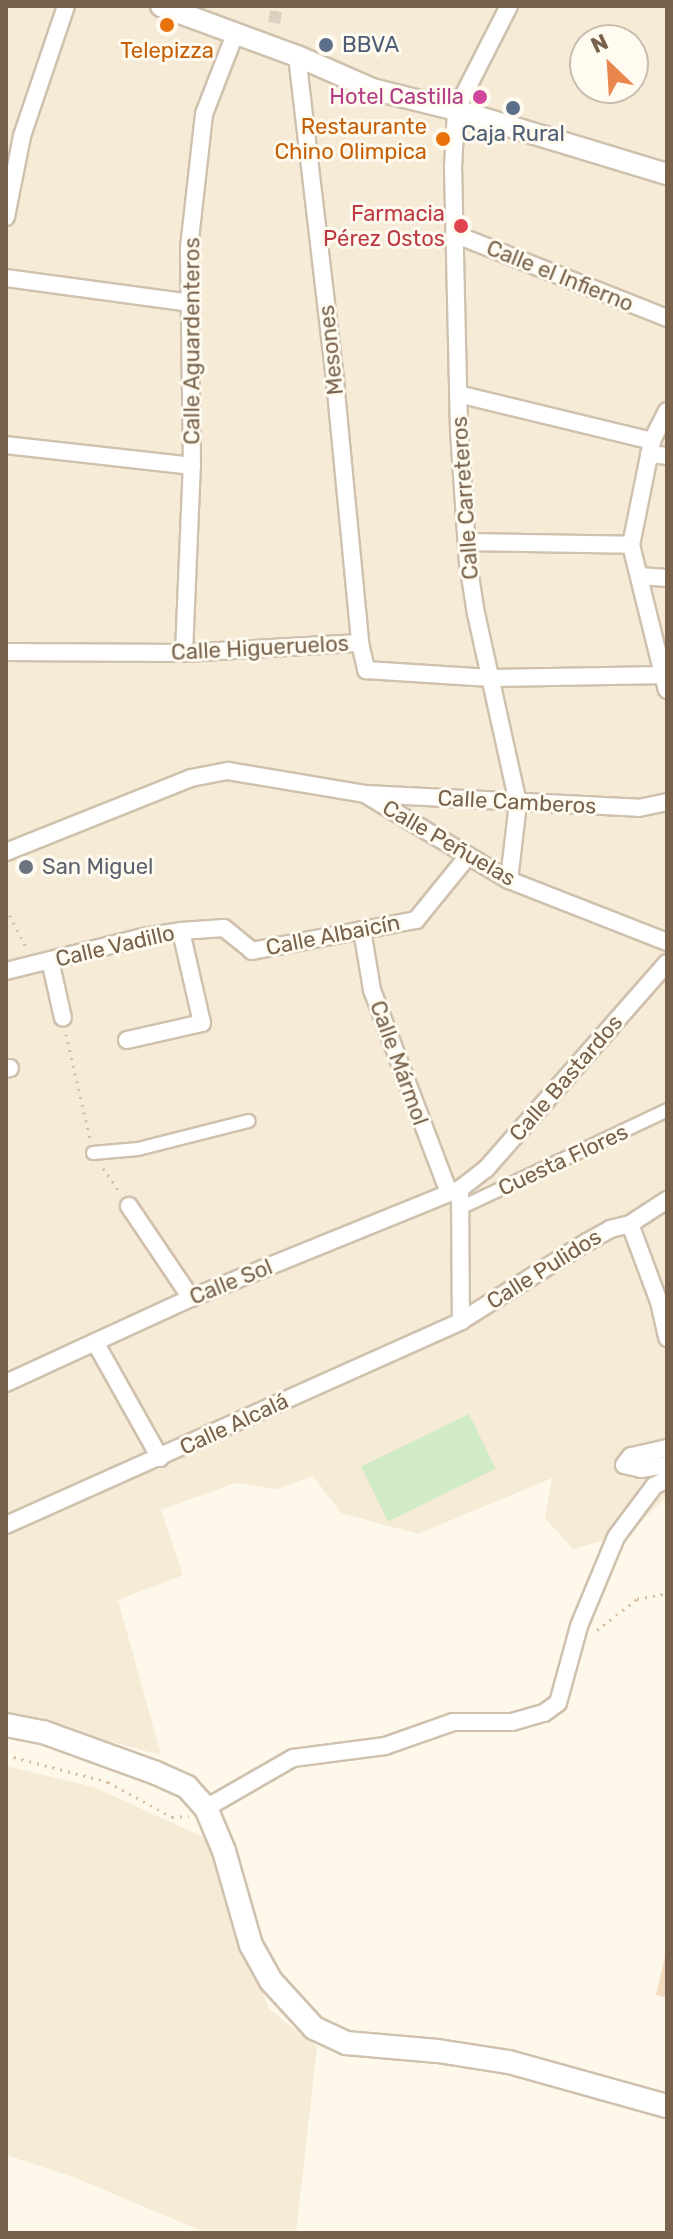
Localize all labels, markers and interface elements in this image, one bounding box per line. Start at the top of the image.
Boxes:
marker: Telepizza [158,16,176,34]
north arrow [569,24,649,104]
text: N [587,28,612,59]
place label: BBVA [342,32,399,58]
marker: BBVA [317,36,335,54]
place label: Telepizza [120,38,214,64]
place label: Hotel Castilla [329,84,464,110]
marker: Hotel Castilla [471,88,489,106]
marker: Caja Rural [504,99,522,117]
place label: Restaurante Chino Olimpica [274,113,427,164]
place label: Caja Rural [461,121,565,147]
marker: Restaurante Chino Olimpica [434,130,452,148]
place label: Farmacia Pérez Ostos [323,200,445,252]
marker: Farmacia Pérez Ostos [452,217,470,235]
street label: Calle el Infierno [483,235,637,317]
street label: Calle Aguardenteros [179,237,205,445]
street label: Mesones [313,304,349,396]
street label: Calle Carreteros [446,415,484,581]
street label: Calle Higueruelos [170,630,350,666]
street label: Calle Camberos [437,785,597,819]
street label: Calle Peñuelas [378,794,520,892]
place label: San Miguel [42,854,153,880]
marker: San Miguel [17,858,35,876]
street label: Calle Albaicín [263,909,403,961]
street label: Calle Vadillo [52,919,178,973]
street label: Calle Mármol [364,997,434,1129]
street label: Calle Bastardos [504,1009,628,1147]
street label: Cuesta Flores [494,1118,632,1202]
street label: Calle Pulidos [482,1223,606,1315]
street label: Calle Sol [186,1253,276,1311]
street label: Calle Alcalá [175,1387,293,1461]

